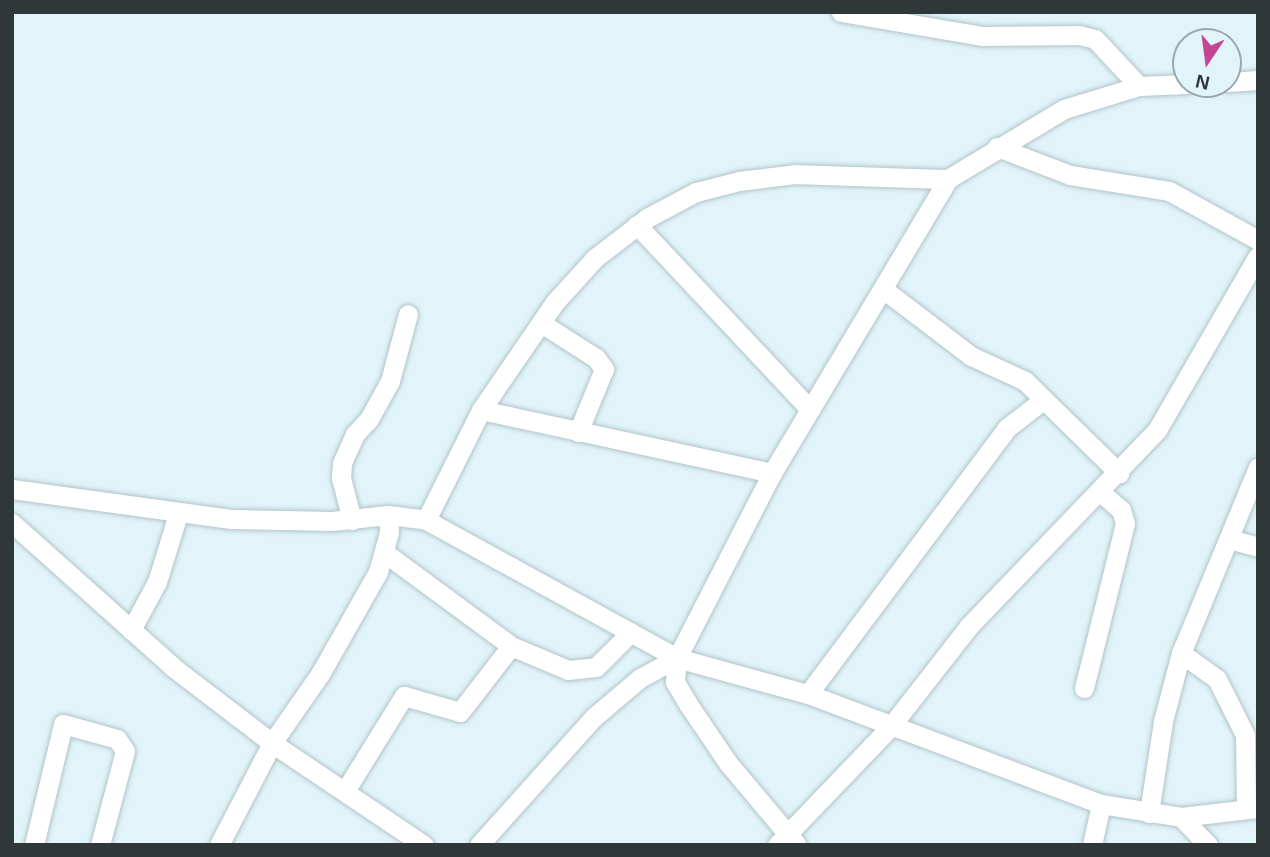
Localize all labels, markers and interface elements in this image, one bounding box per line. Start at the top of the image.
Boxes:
north arrow [1172,28,1242,98]
text: N [1194,70,1212,94]

